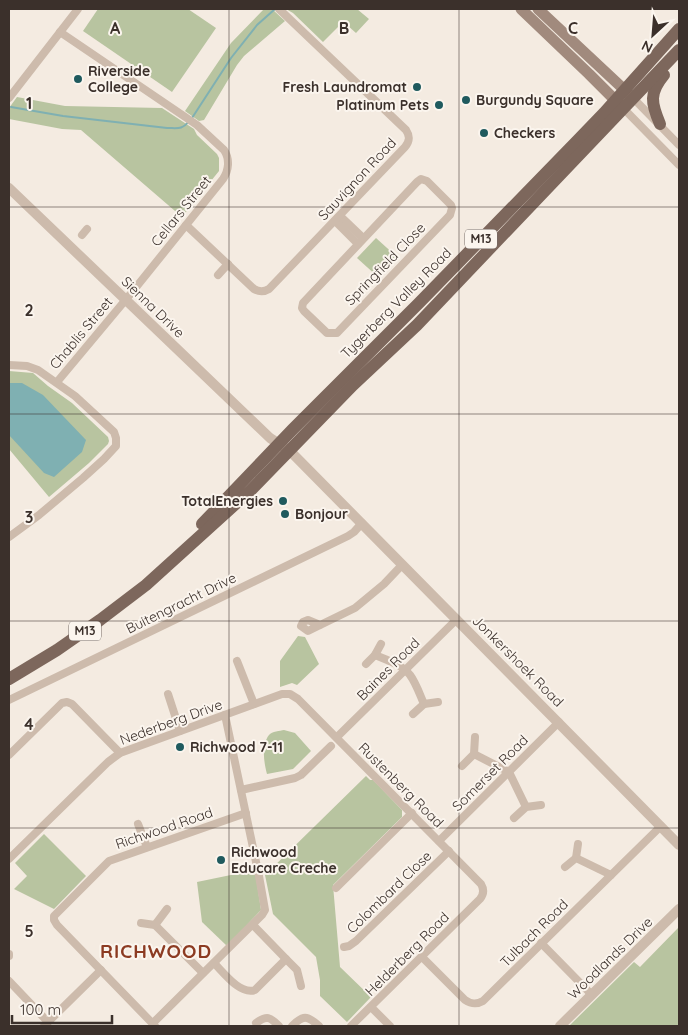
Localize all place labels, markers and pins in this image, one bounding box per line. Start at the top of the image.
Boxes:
place label: Riverside College [88,62,150,96]
marker: Riverside College [72,73,84,85]
place label: Fresh Laundromat [283,78,407,96]
marker: Fresh Laundromat [411,81,423,93]
place label: Burgundy Square [476,91,594,109]
marker: Burgundy Square [460,94,472,106]
place label: Platinum Pets [336,96,429,114]
marker: Platinum Pets [433,99,445,111]
place label: Checkers [494,124,556,142]
marker: Checkers [478,127,490,139]
place label: TotalEnergies [181,492,273,510]
marker: TotalEnergies [277,495,289,507]
place label: Bonjour [295,505,348,523]
marker: Bonjour [279,508,291,520]
place label: Richwood 7-11 [190,738,283,756]
marker: Richwood 7-11 [174,741,186,753]
place label: Richwood Educare Creche [231,843,337,877]
marker: Richwood Educare Creche [215,854,227,866]

